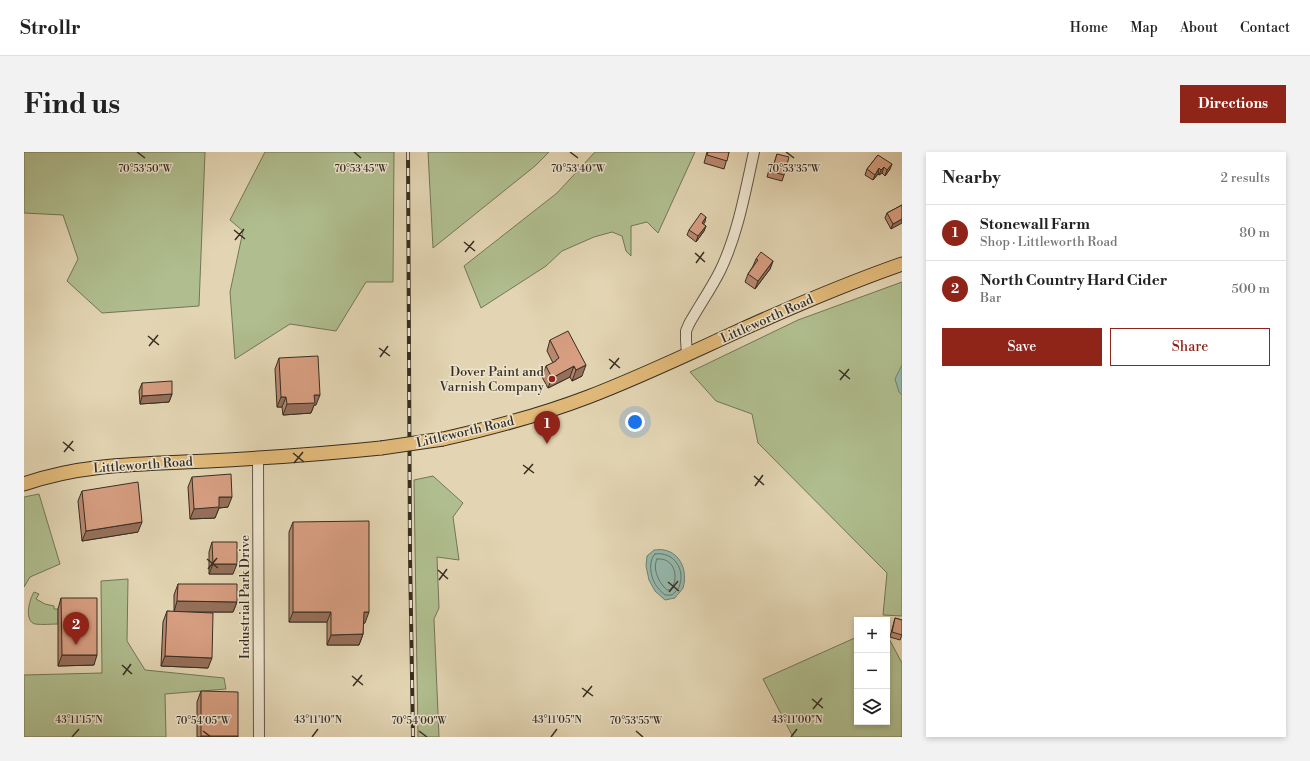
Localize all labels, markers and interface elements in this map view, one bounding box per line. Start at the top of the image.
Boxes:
text: Strollr [20,16,81,40]
text: Home [1070,19,1108,37]
text: Map [1130,19,1158,37]
text: About [1180,19,1218,37]
text: Contact [1240,19,1290,37]
button: Directions [1180,85,1286,123]
text: Find us [24,87,120,122]
text: 70°53'50"W [118,163,173,175]
text: 70°53'45"W [335,163,388,175]
text: 70°53'40"W [551,163,606,175]
text: 70°53'35"W [768,163,821,175]
text: Nearby [942,167,1001,189]
text: 2 results [1221,170,1270,186]
text: Stonewall Farm [980,215,1090,234]
text: 1 [952,225,958,241]
text: 80 m [1239,225,1270,241]
text: Shop · Littleworth Road [980,234,1118,250]
text: North Country Hard Cider [980,271,1167,290]
text: 2 [951,281,959,297]
text: 500 m [1232,281,1270,297]
text: Bar [980,290,1001,306]
street label: Littleworth Road [718,291,816,347]
button: Save [942,328,1102,366]
button: Share [1110,328,1270,366]
place label: Dover Paint and Varnish Company [439,364,545,395]
marker: Dover Paint and Varnish Company [547,374,557,384]
pin: 1 [534,411,560,444]
your location [625,412,645,432]
street label: Littleworth Road [415,413,516,451]
street label: Littleworth Road [93,453,194,476]
street label: Industrial Park Drive [237,535,253,659]
pin: 2 [63,612,89,645]
map controls [854,617,890,725]
button: + [854,617,890,653]
button: − [854,653,890,689]
button: layers [854,689,890,725]
text: 43°11'15"N [55,714,103,726]
text: 43°11'10"N [294,714,343,726]
text: 43°11'05"N [532,714,582,726]
text: 43°11'00"N [772,714,823,726]
text: 70°54'05"W [176,715,231,727]
text: 70°54'00"W [391,715,448,727]
text: 70°53'55"W [610,715,663,727]

